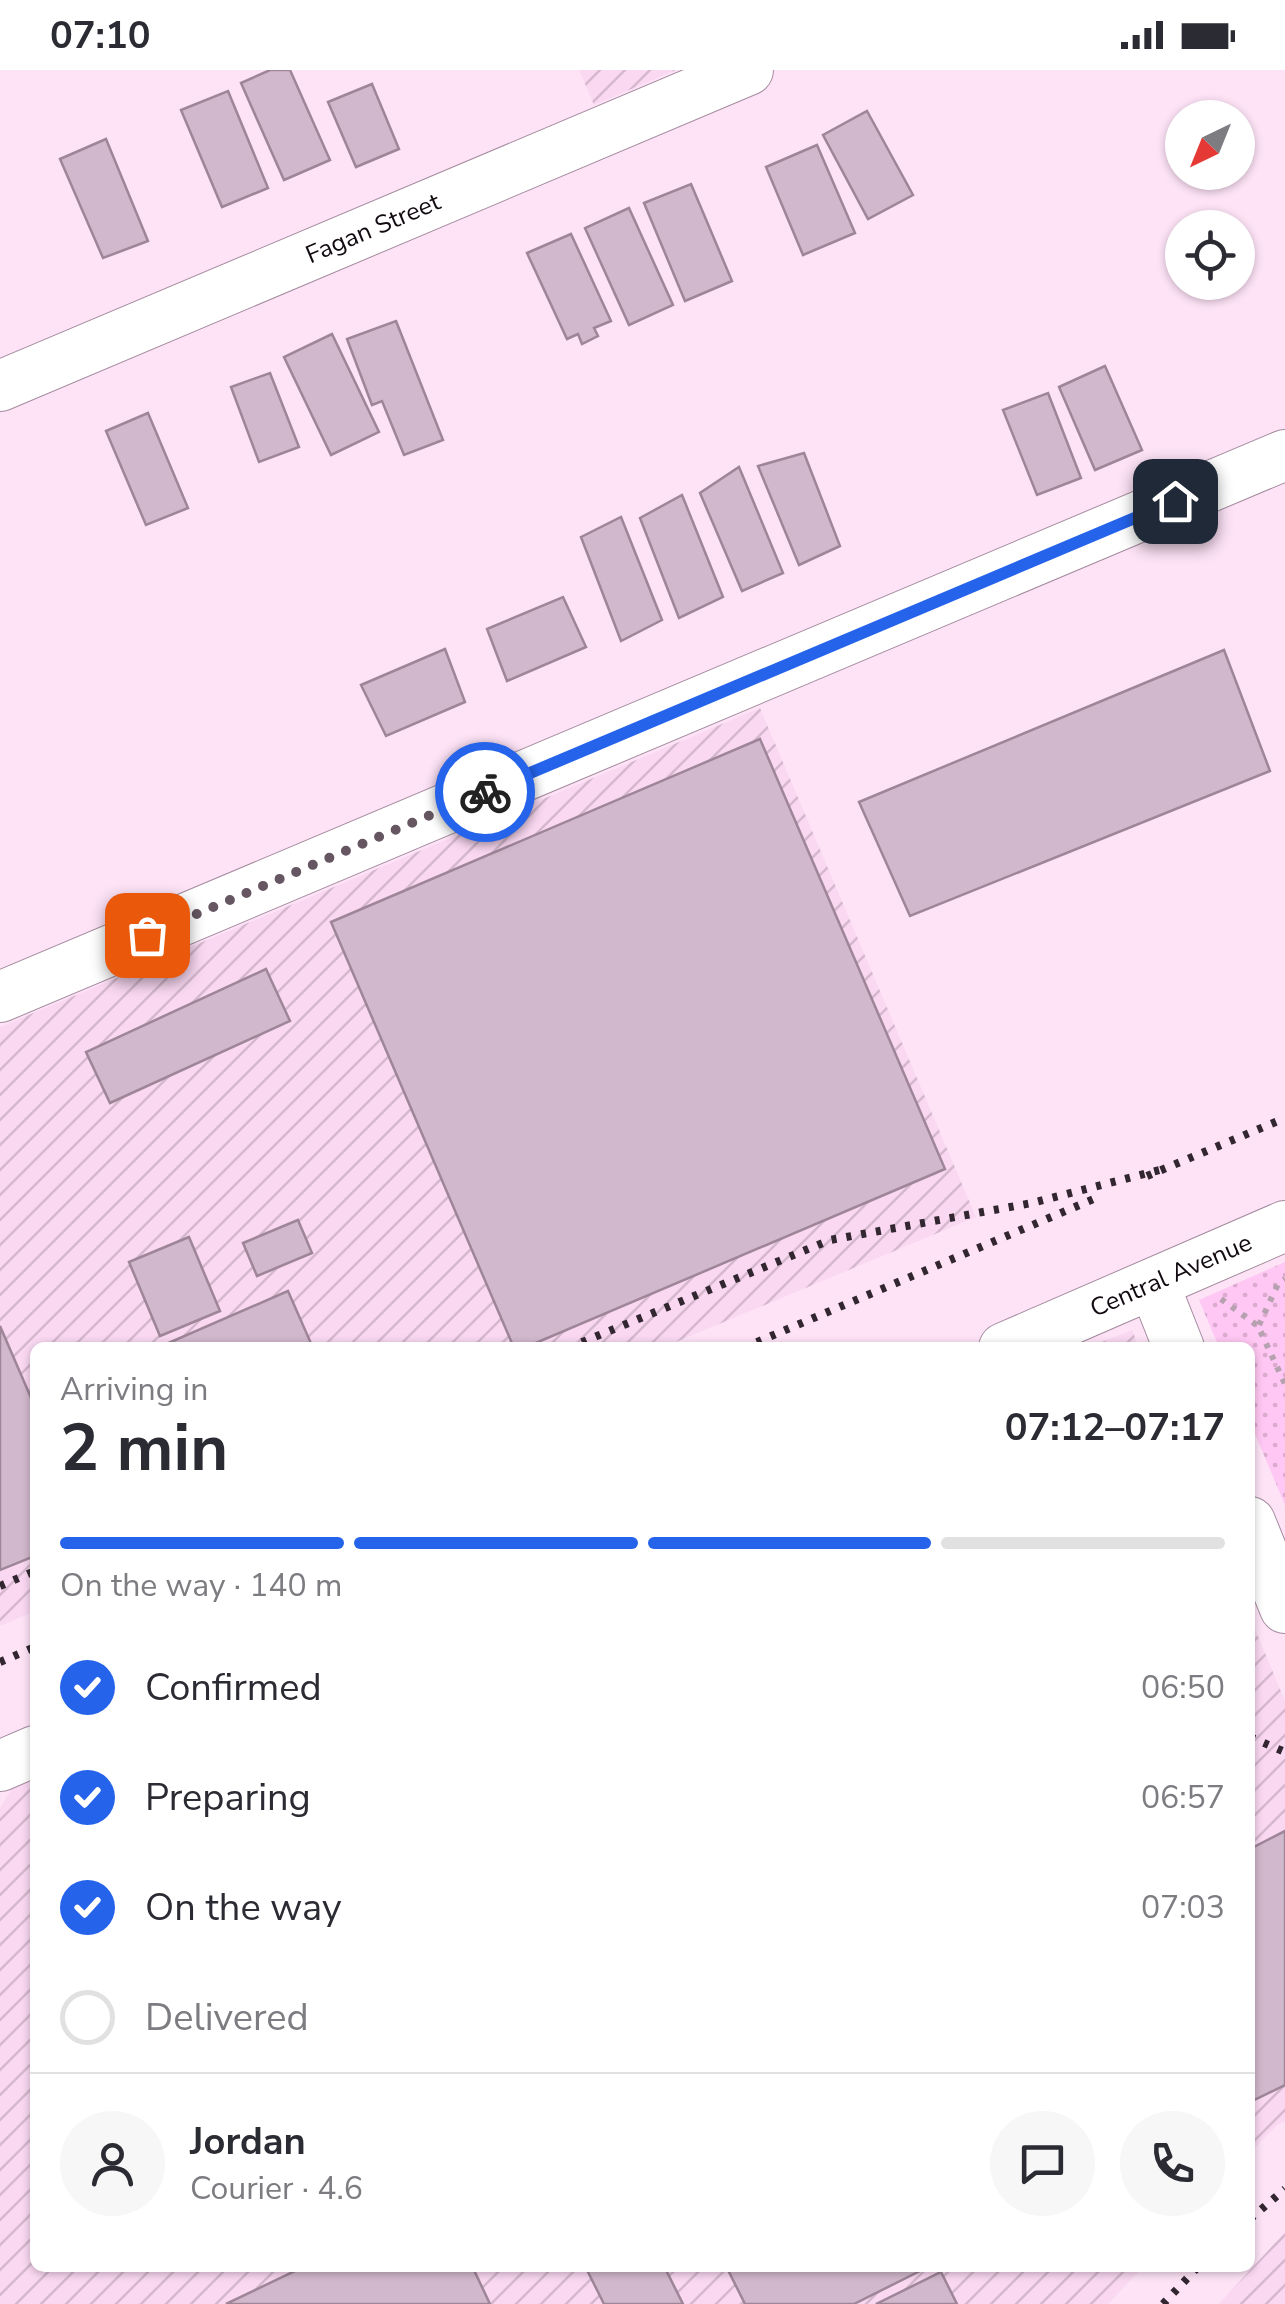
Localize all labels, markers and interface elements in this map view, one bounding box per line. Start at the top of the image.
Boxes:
text: 07:10 [50,10,151,61]
north arrow [1165,100,1255,190]
map controls [1165,100,1255,300]
street label: Fagan Street [300,185,446,272]
button: locate [1165,210,1255,300]
pin [1133,459,1218,544]
icon: home [1148,474,1203,529]
courier [435,742,535,842]
icon: bike [458,765,513,820]
pin [105,893,190,978]
icon: bag [120,908,175,963]
street label: Central Avenue [1085,1225,1257,1326]
text: Arriving in [60,1368,208,1411]
text: 07:12–07:17 [1005,1402,1225,1453]
text: 2 min [60,1404,228,1493]
text: On the way · 140 m [60,1564,342,1607]
icon: check [60,1660,115,1715]
text: Confirmed [145,1662,322,1713]
text: 06:50 [1141,1666,1225,1709]
icon: check [60,1770,115,1825]
text: Preparing [145,1772,311,1823]
text: 06:57 [1141,1776,1225,1819]
icon: check [60,1880,115,1935]
text: On the way [145,1882,341,1933]
text: 07:03 [1141,1886,1225,1929]
text: Delivered [145,1992,309,2043]
button: person [60,2111,165,2216]
button: chat [990,2111,1095,2216]
button: phone [1120,2111,1225,2216]
text: Jordan [190,2116,306,2167]
text: Courier · 4.6 [190,2167,363,2210]

